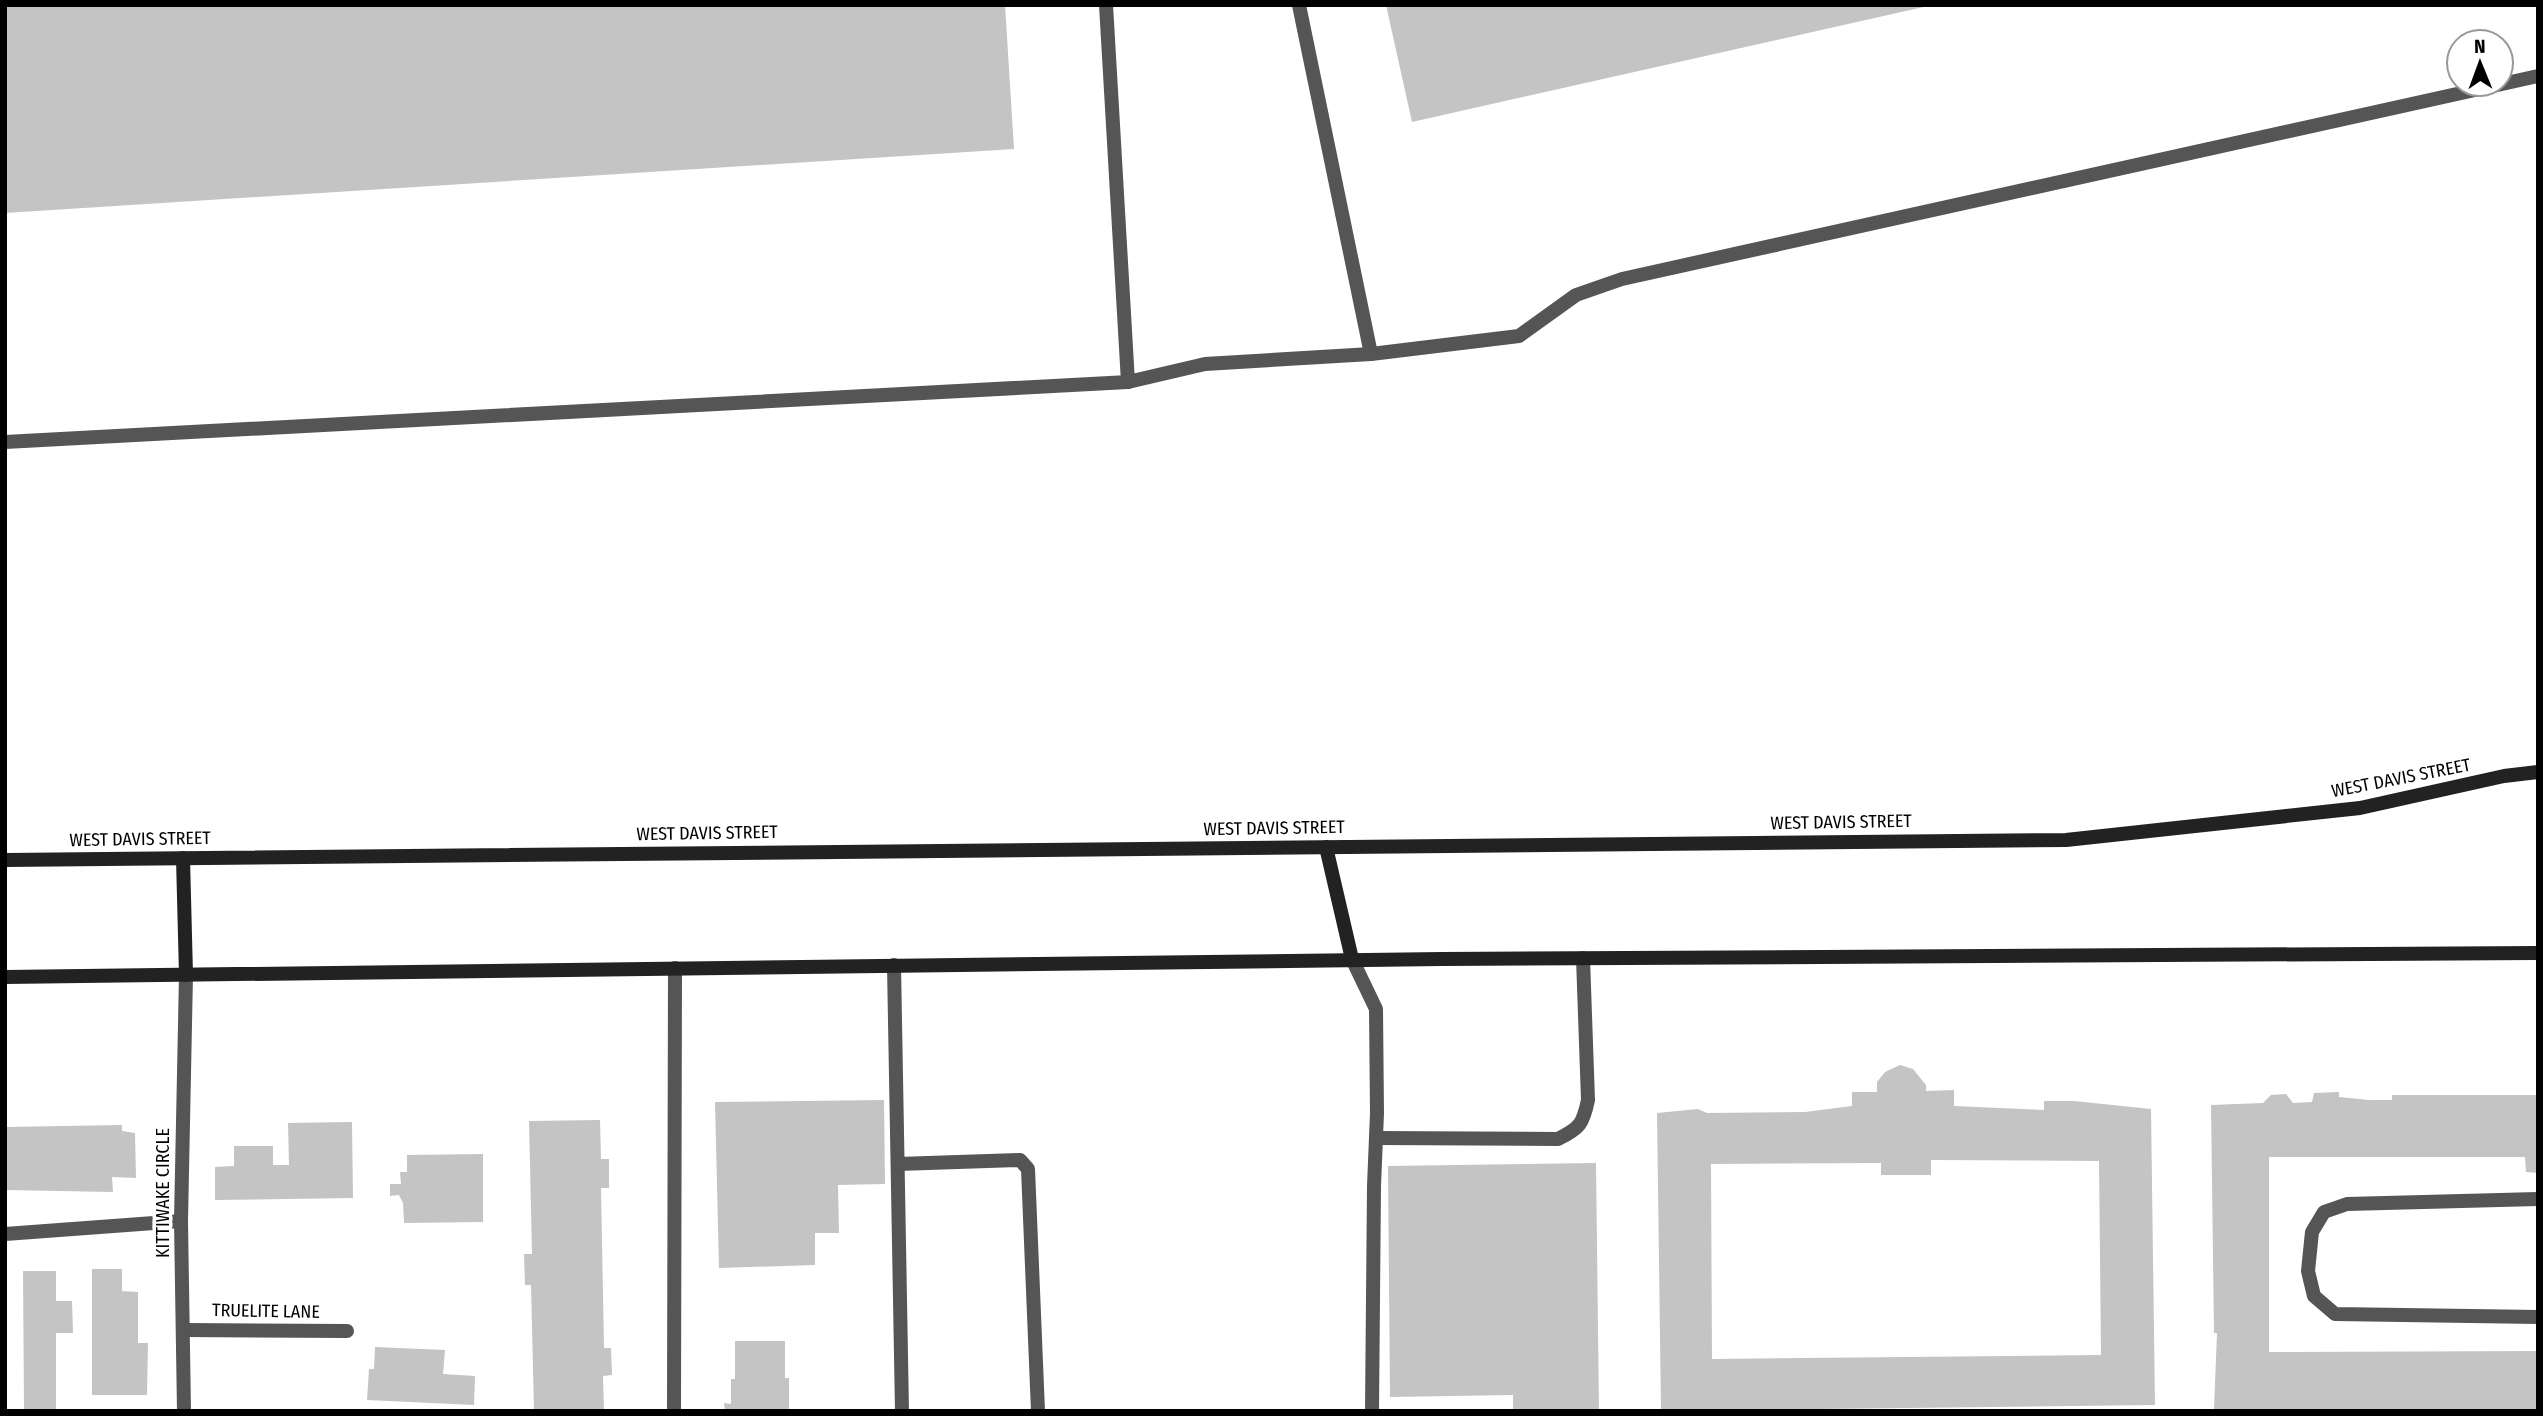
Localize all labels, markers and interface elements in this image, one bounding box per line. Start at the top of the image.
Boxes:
north arrow [2445,28,2515,98]
text: N [2474,35,2486,58]
street label: WEST DAVIS STREET [2330,754,2473,802]
street label: WEST DAVIS STREET [1770,810,1912,834]
street label: WEST DAVIS STREET [1203,816,1345,840]
street label: WEST DAVIS STREET [636,821,778,845]
street label: WEST DAVIS STREET [69,827,211,851]
street label: KITTIWAKE CIRCLE [152,1128,174,1258]
street label: TRUELITE LANE [212,1299,320,1323]

